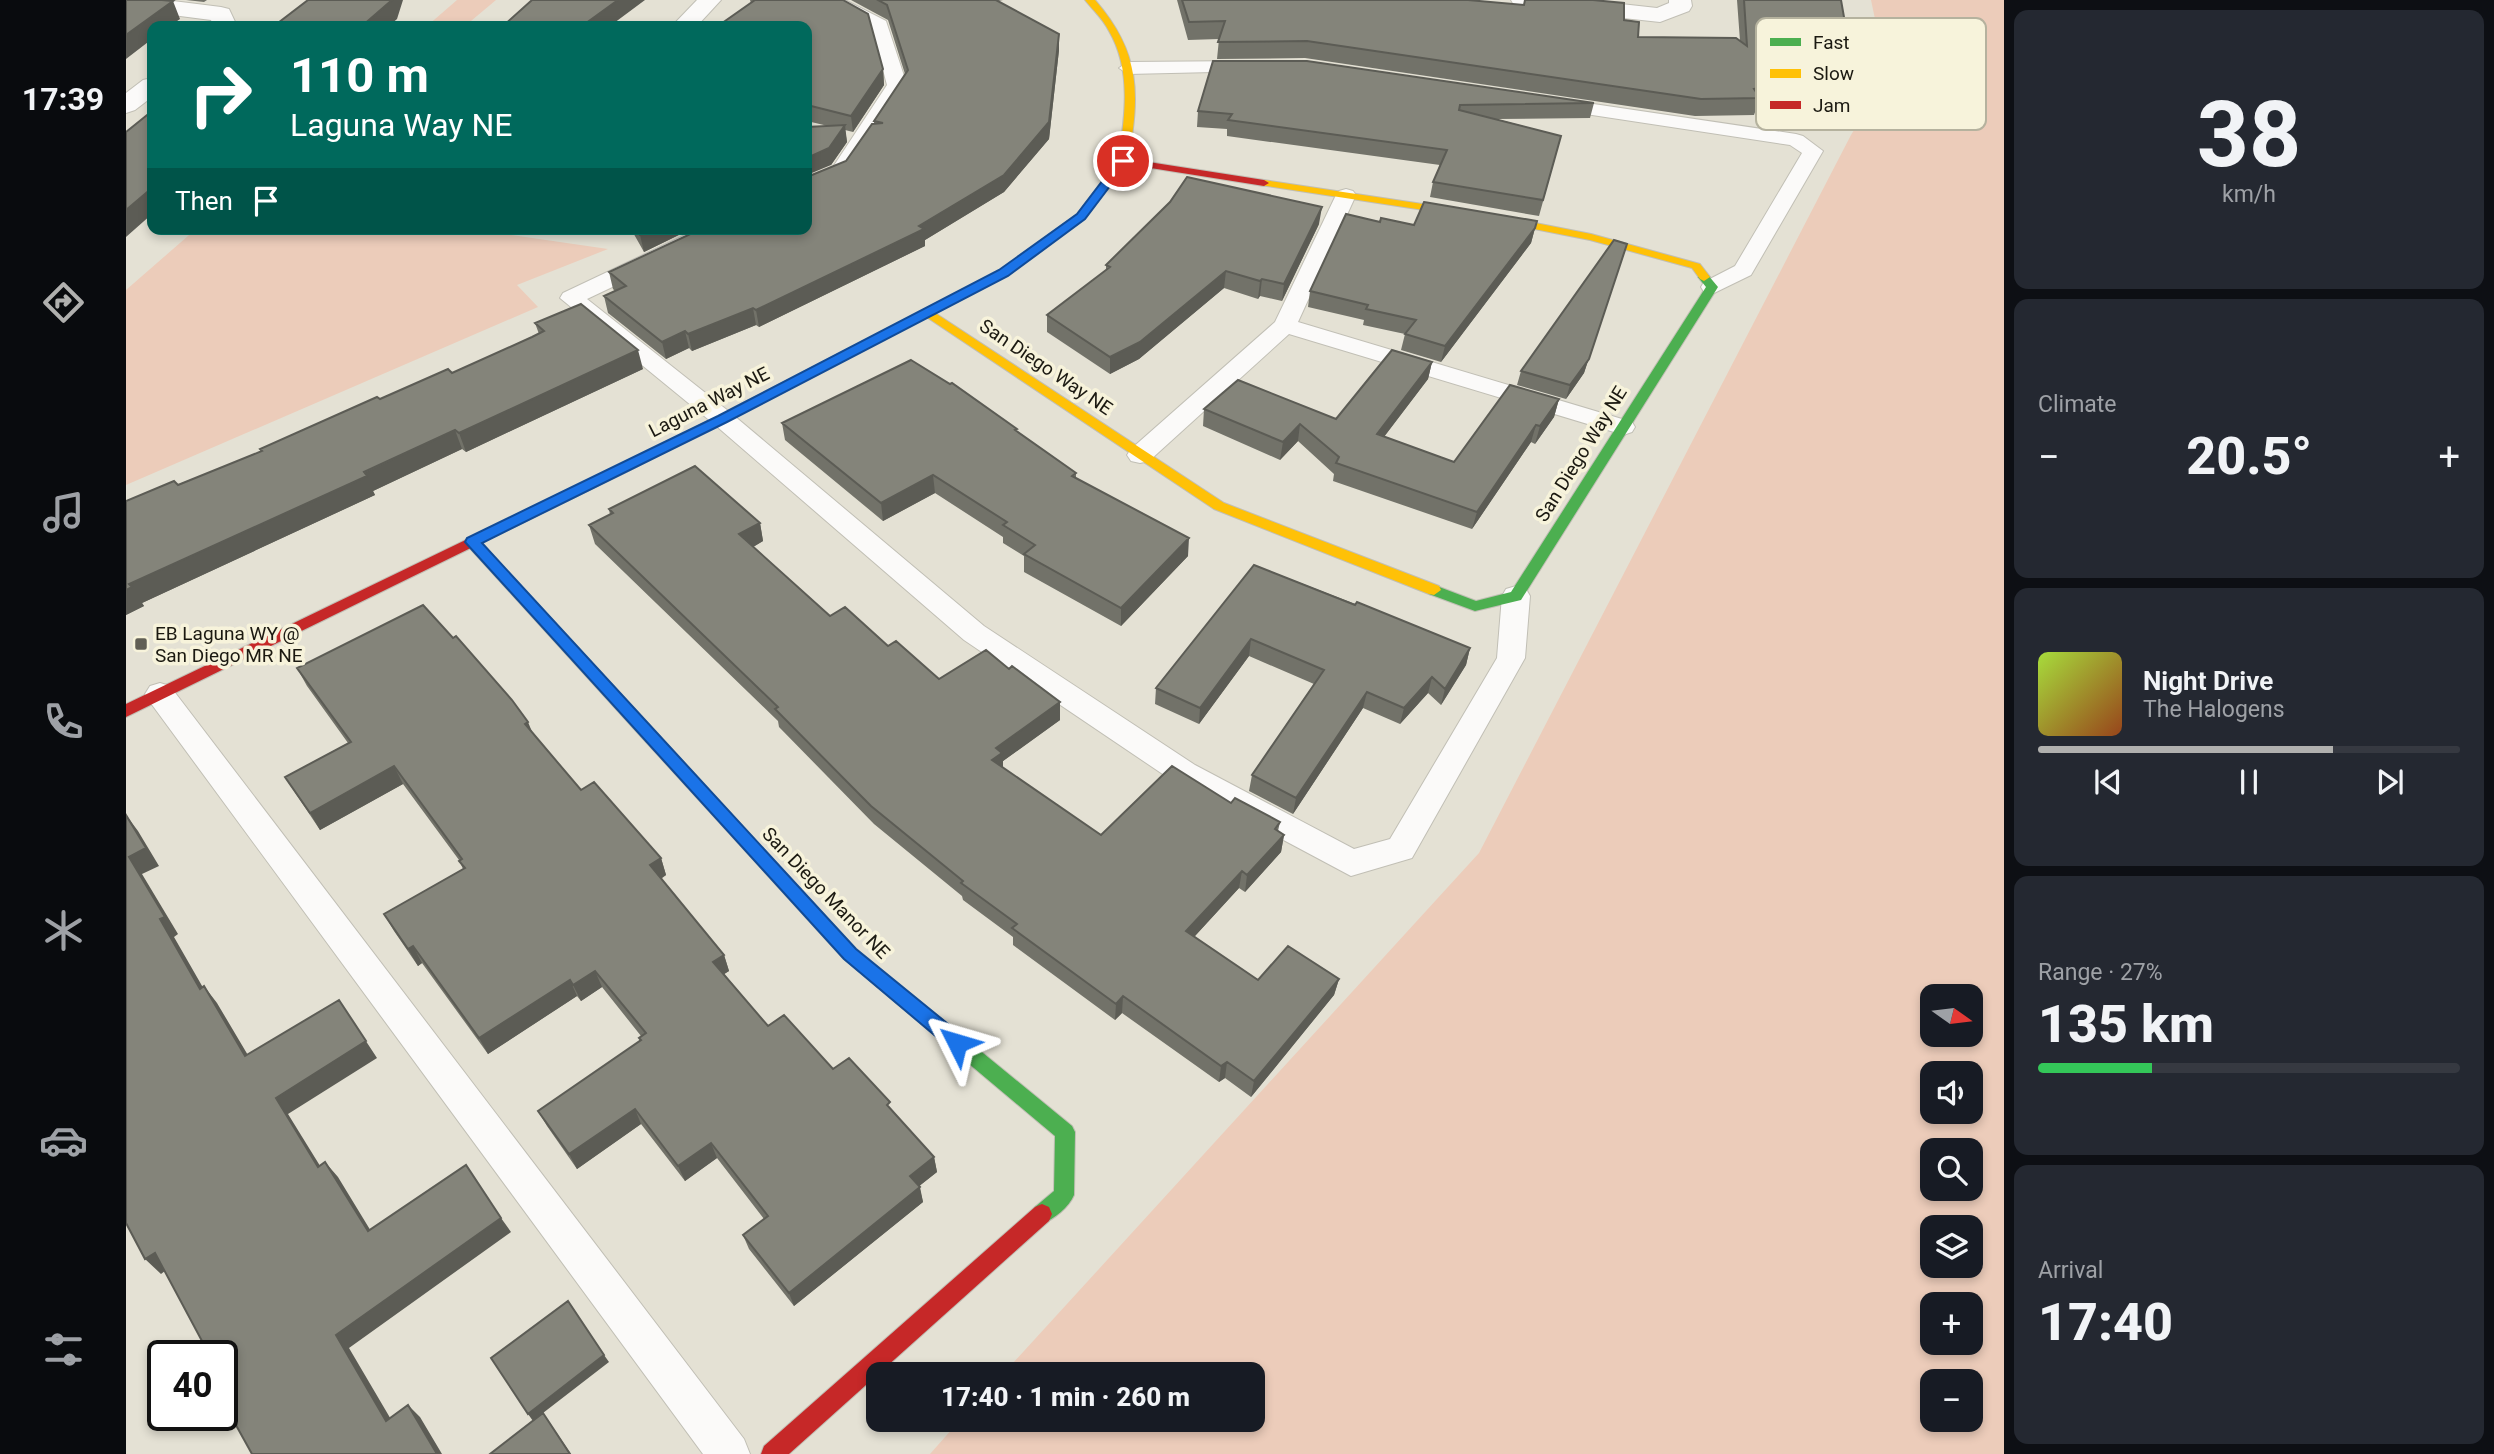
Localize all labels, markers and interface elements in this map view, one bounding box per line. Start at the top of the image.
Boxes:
legend [1756,18,1986,130]
text: Fast [1813,31,1850,54]
text: 110 m [290,47,429,104]
icon: right [175,49,266,140]
text: Slow [1813,62,1854,85]
text: 17:39 [22,80,104,118]
text: 38 [2197,82,2301,188]
text: Jam [1813,94,1850,117]
text: Laguna Way NE [290,106,512,144]
pin [1093,131,1153,191]
icon: arrive [1104,142,1142,180]
text: km/h [2222,181,2276,208]
icon: arrive [247,182,285,220]
text: Then [175,186,233,216]
icon: directions [39,278,88,327]
street label: San Diego Way NE [975,314,1117,420]
street label: Laguna Way NE [645,362,773,442]
street label: San Diego Way NE [1530,382,1632,526]
text: Climate [2038,391,2117,418]
text: 20.5° [2186,426,2312,487]
text: − [2038,435,2060,479]
text: + [2438,435,2460,479]
icon: music [39,488,88,537]
place label: EB Laguna WY @ San Diego MR NE [155,622,303,667]
marker: EB Laguna WY @ San Diego MR NE [133,636,149,652]
text: Night Drive [2143,666,2273,696]
text: The Halogens [2143,696,2285,723]
icon: phone [39,697,88,746]
icon: previous [2089,763,2127,801]
icon: pause [2230,763,2268,801]
icon: next [2371,763,2409,801]
street label: San Diego Manor NE [757,822,895,964]
icon: climate [39,906,88,955]
text: Range · 27% [2038,959,2163,986]
north arrow [1920,984,1983,1046]
map controls [1920,984,1983,1432]
text: 135 km [2038,994,2214,1055]
position arrow [920,1006,994,1080]
button: sound [1920,1061,1983,1124]
icon: car [39,1116,88,1165]
button: search [1920,1138,1983,1201]
button: layers [1920,1215,1983,1278]
text: Arrival [2038,1257,2103,1284]
button: + [1920,1292,1983,1355]
text: 17:40 [2038,1292,2173,1353]
icon: filters [39,1325,88,1374]
speed limit sign: 40 [147,1340,238,1431]
button: − [1920,1369,1983,1432]
text: 17:40 · 1 min · 260 m [941,1382,1190,1412]

